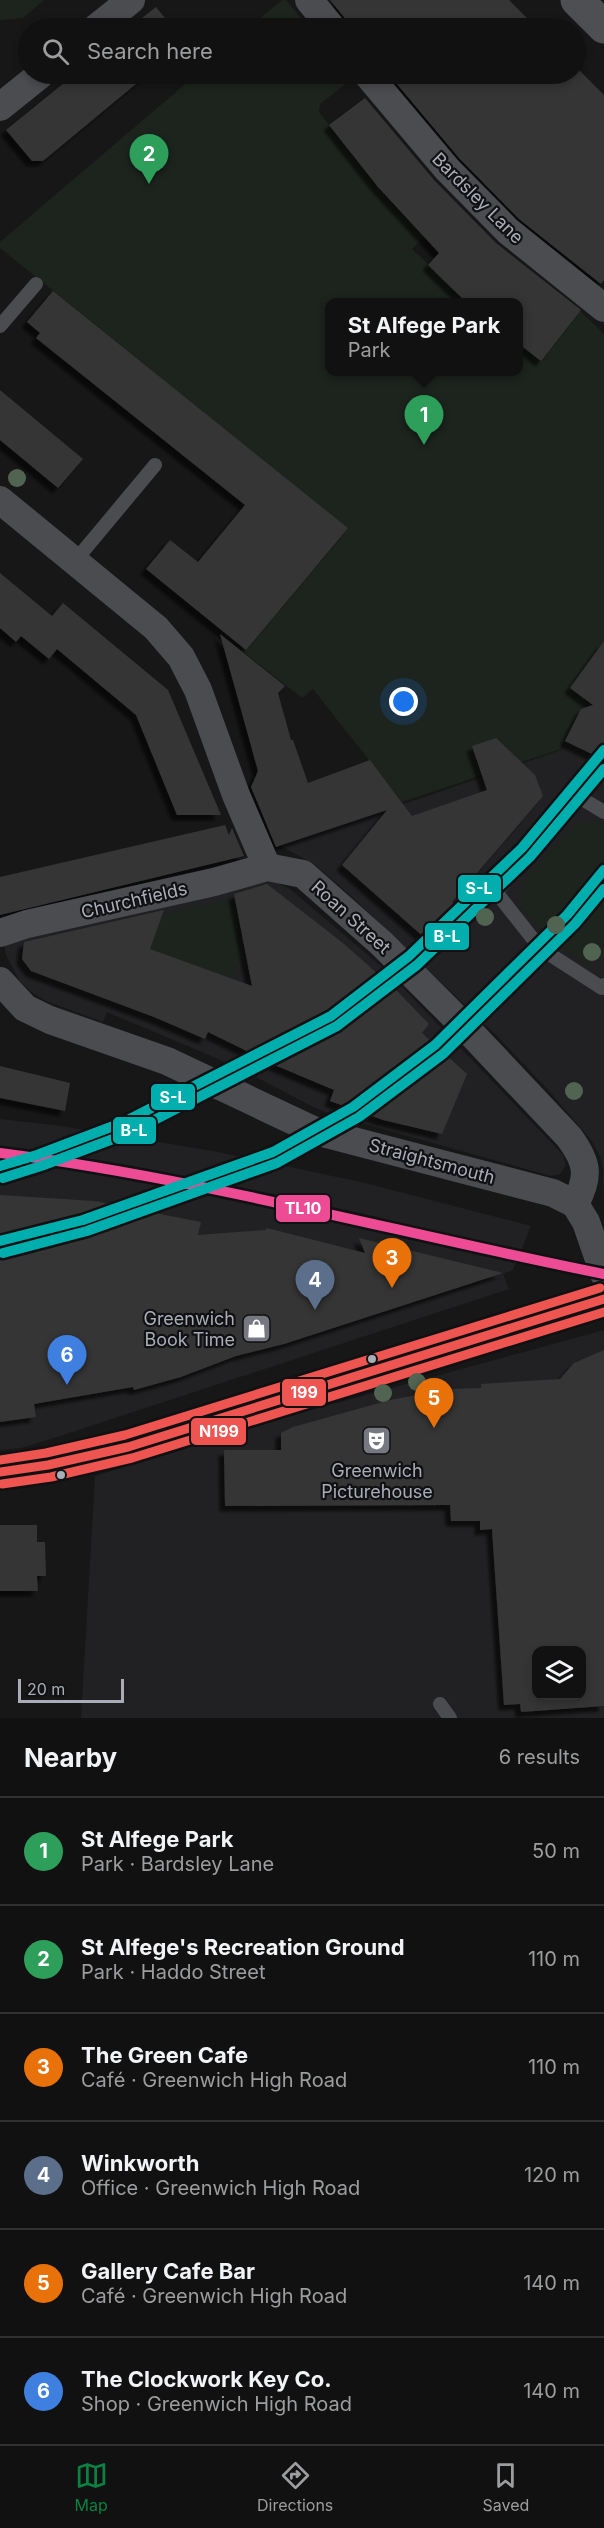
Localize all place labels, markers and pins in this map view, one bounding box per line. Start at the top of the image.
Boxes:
pin: 2 [130,134,168,184]
pin: 1 [404,396,444,445]
pin: 3 [372,1238,412,1288]
pin: 4 [296,1260,334,1310]
place label: Greenwich Book Time [143,1308,235,1350]
shop icon: Greenwich Book Time [240,1312,272,1344]
pin: 6 [48,1336,86,1385]
unlabelled marker [366,1353,378,1365]
pin: 5 [414,1378,454,1428]
theatre icon: Greenwich Picturehouse [361,1425,393,1457]
place label: Greenwich Picturehouse [321,1460,433,1502]
unlabelled marker [55,1469,67,1481]

